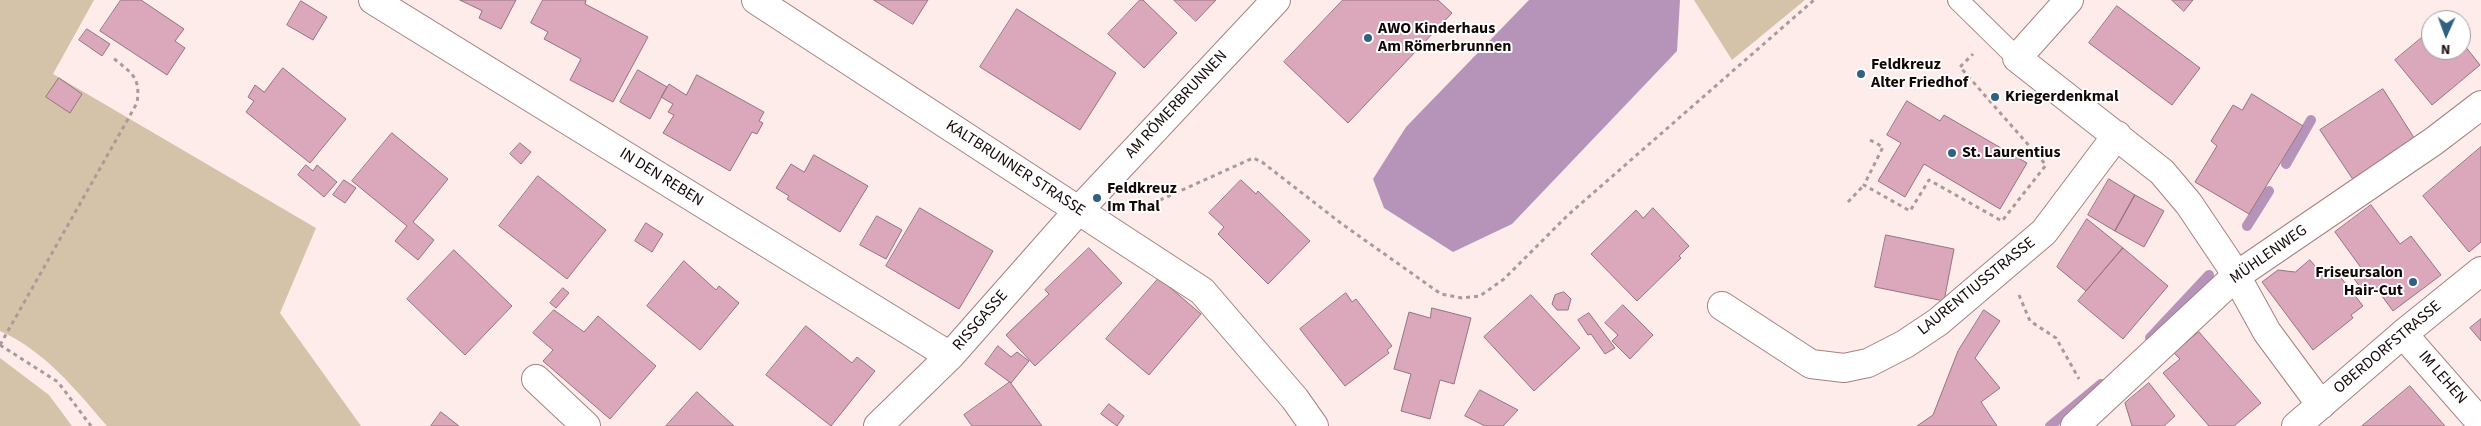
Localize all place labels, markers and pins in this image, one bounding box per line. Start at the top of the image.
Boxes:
place label: AWO Kinderhaus Am Römerbrunnen [1378,19,1511,57]
marker: AWO Kinderhaus Am Römerbrunnen [1362,32,1374,44]
place label: Feldkreuz Alter Friedhof [1871,55,1968,93]
marker: Feldkreuz Alter Friedhof [1855,68,1867,80]
place label: Kriegerdenkmal [2005,87,2119,107]
marker: Kriegerdenkmal [1989,91,2001,103]
place label: St. Laurentius [1962,143,2061,163]
marker: St. Laurentius [1946,147,1958,159]
place label: Feldkreuz Im Thal [1107,179,1177,217]
marker: Feldkreuz Im Thal [1091,192,1103,204]
place label: Friseursalon Hair-Cut [2315,263,2403,301]
marker: Friseursalon Hair-Cut [2407,276,2419,288]

